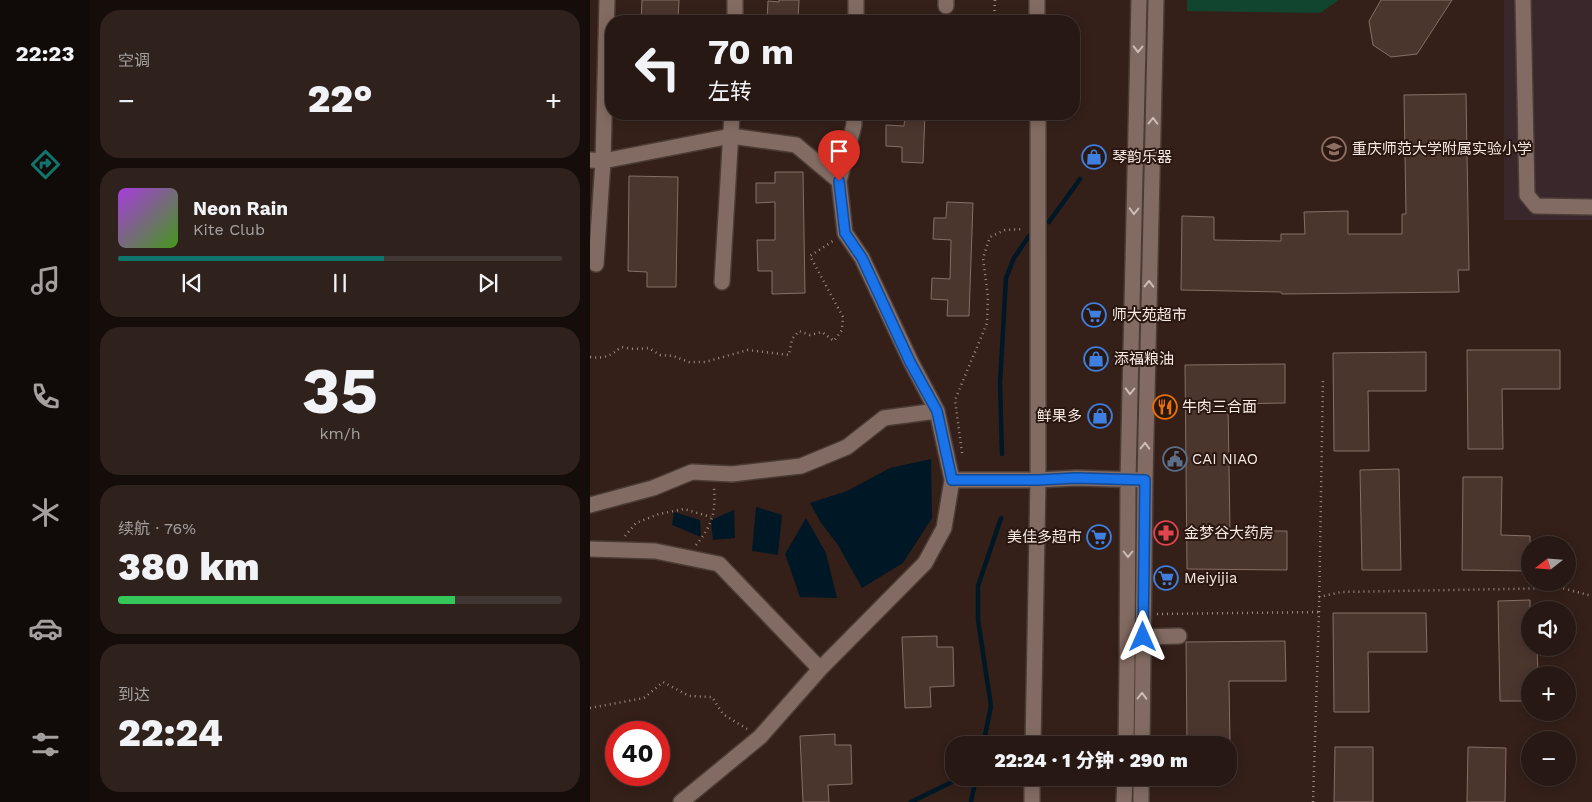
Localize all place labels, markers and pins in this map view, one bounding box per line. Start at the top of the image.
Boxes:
pin [818,130,860,181]
school or university icon: 重庆师范大学附属实验小学 [1321,136,1347,162]
place label: 重庆师范大学附属实验小学 [1352,140,1532,158]
shop icon: 琴韵乐器 [1081,144,1107,170]
place label: 琴韵乐器 [1112,148,1172,166]
supermarket icon: 师大苑超市 [1081,302,1107,328]
place label: 师大苑超市 [1112,306,1187,324]
shop icon: 添福粮油 [1083,346,1109,372]
place label: 添福粮油 [1114,350,1174,368]
restaurant icon: 牛肉三合面 [1152,394,1178,420]
place label: 牛肉三合面 [1182,398,1257,416]
shop icon: 鲜果多 [1087,403,1113,429]
place label: 鲜果多 [1037,407,1082,425]
public building icon: CAI NIAO [1162,446,1188,472]
place label: CAI NIAO [1192,450,1258,468]
pharmacy icon: 金梦谷大药房 [1153,520,1179,546]
supermarket icon: 美佳多超市 [1086,524,1112,550]
place label: 金梦谷大药房 [1184,524,1274,542]
place label: 美佳多超市 [1007,528,1082,546]
supermarket icon: Meiyijia [1153,565,1179,591]
place label: Meiyijia [1184,569,1238,587]

